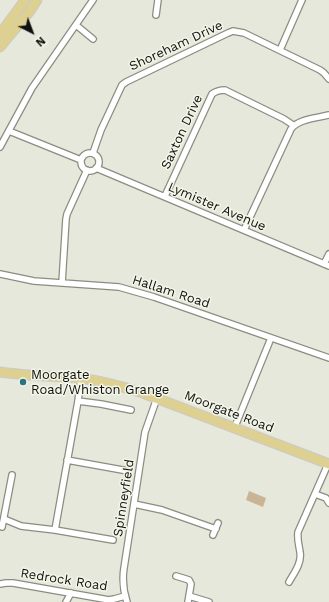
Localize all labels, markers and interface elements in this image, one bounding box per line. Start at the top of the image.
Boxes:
north arrow [12,12,52,52]
street label: Shoreham Drive [127,18,225,74]
text: N [33,34,48,49]
street label: Saxton Drive [158,92,206,172]
street label: Lymister Avenue [166,179,268,235]
street label: Hallam Road [130,272,212,312]
place label: Moorgate Road/Whiston Grange [31,367,169,398]
marker: Moorgate Road/Whiston Grange [18,377,28,387]
street label: Moorgate Road [182,388,276,436]
street label: Spinneyfield [110,458,138,538]
street label: Redrock Road [19,565,109,595]

